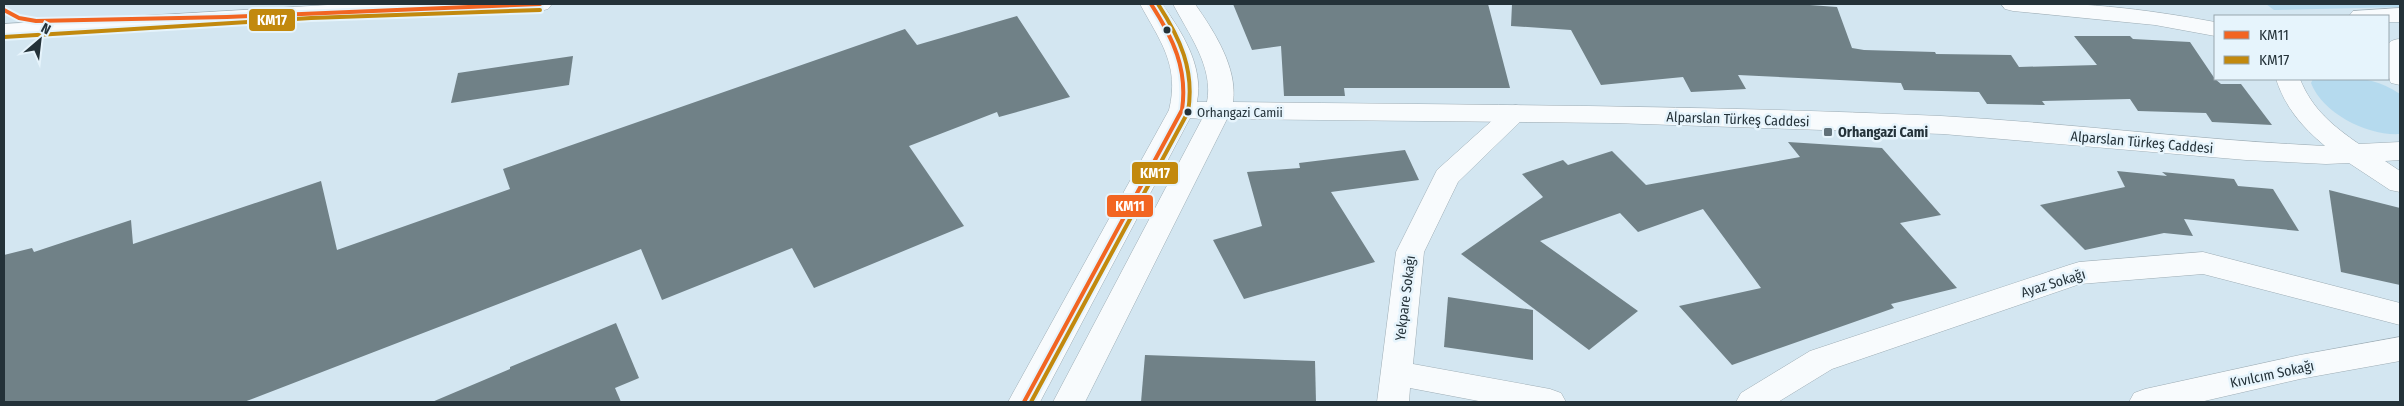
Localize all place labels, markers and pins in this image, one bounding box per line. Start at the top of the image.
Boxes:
unlabelled marker [1162,25,1172,35]
place label: Orhangazi Camii [1197,105,1283,120]
marker: Orhangazi Camii [1183,107,1193,117]
place label: Orhangazi Cami [1838,124,1928,141]
marker: Orhangazi Cami [1822,126,1834,138]

